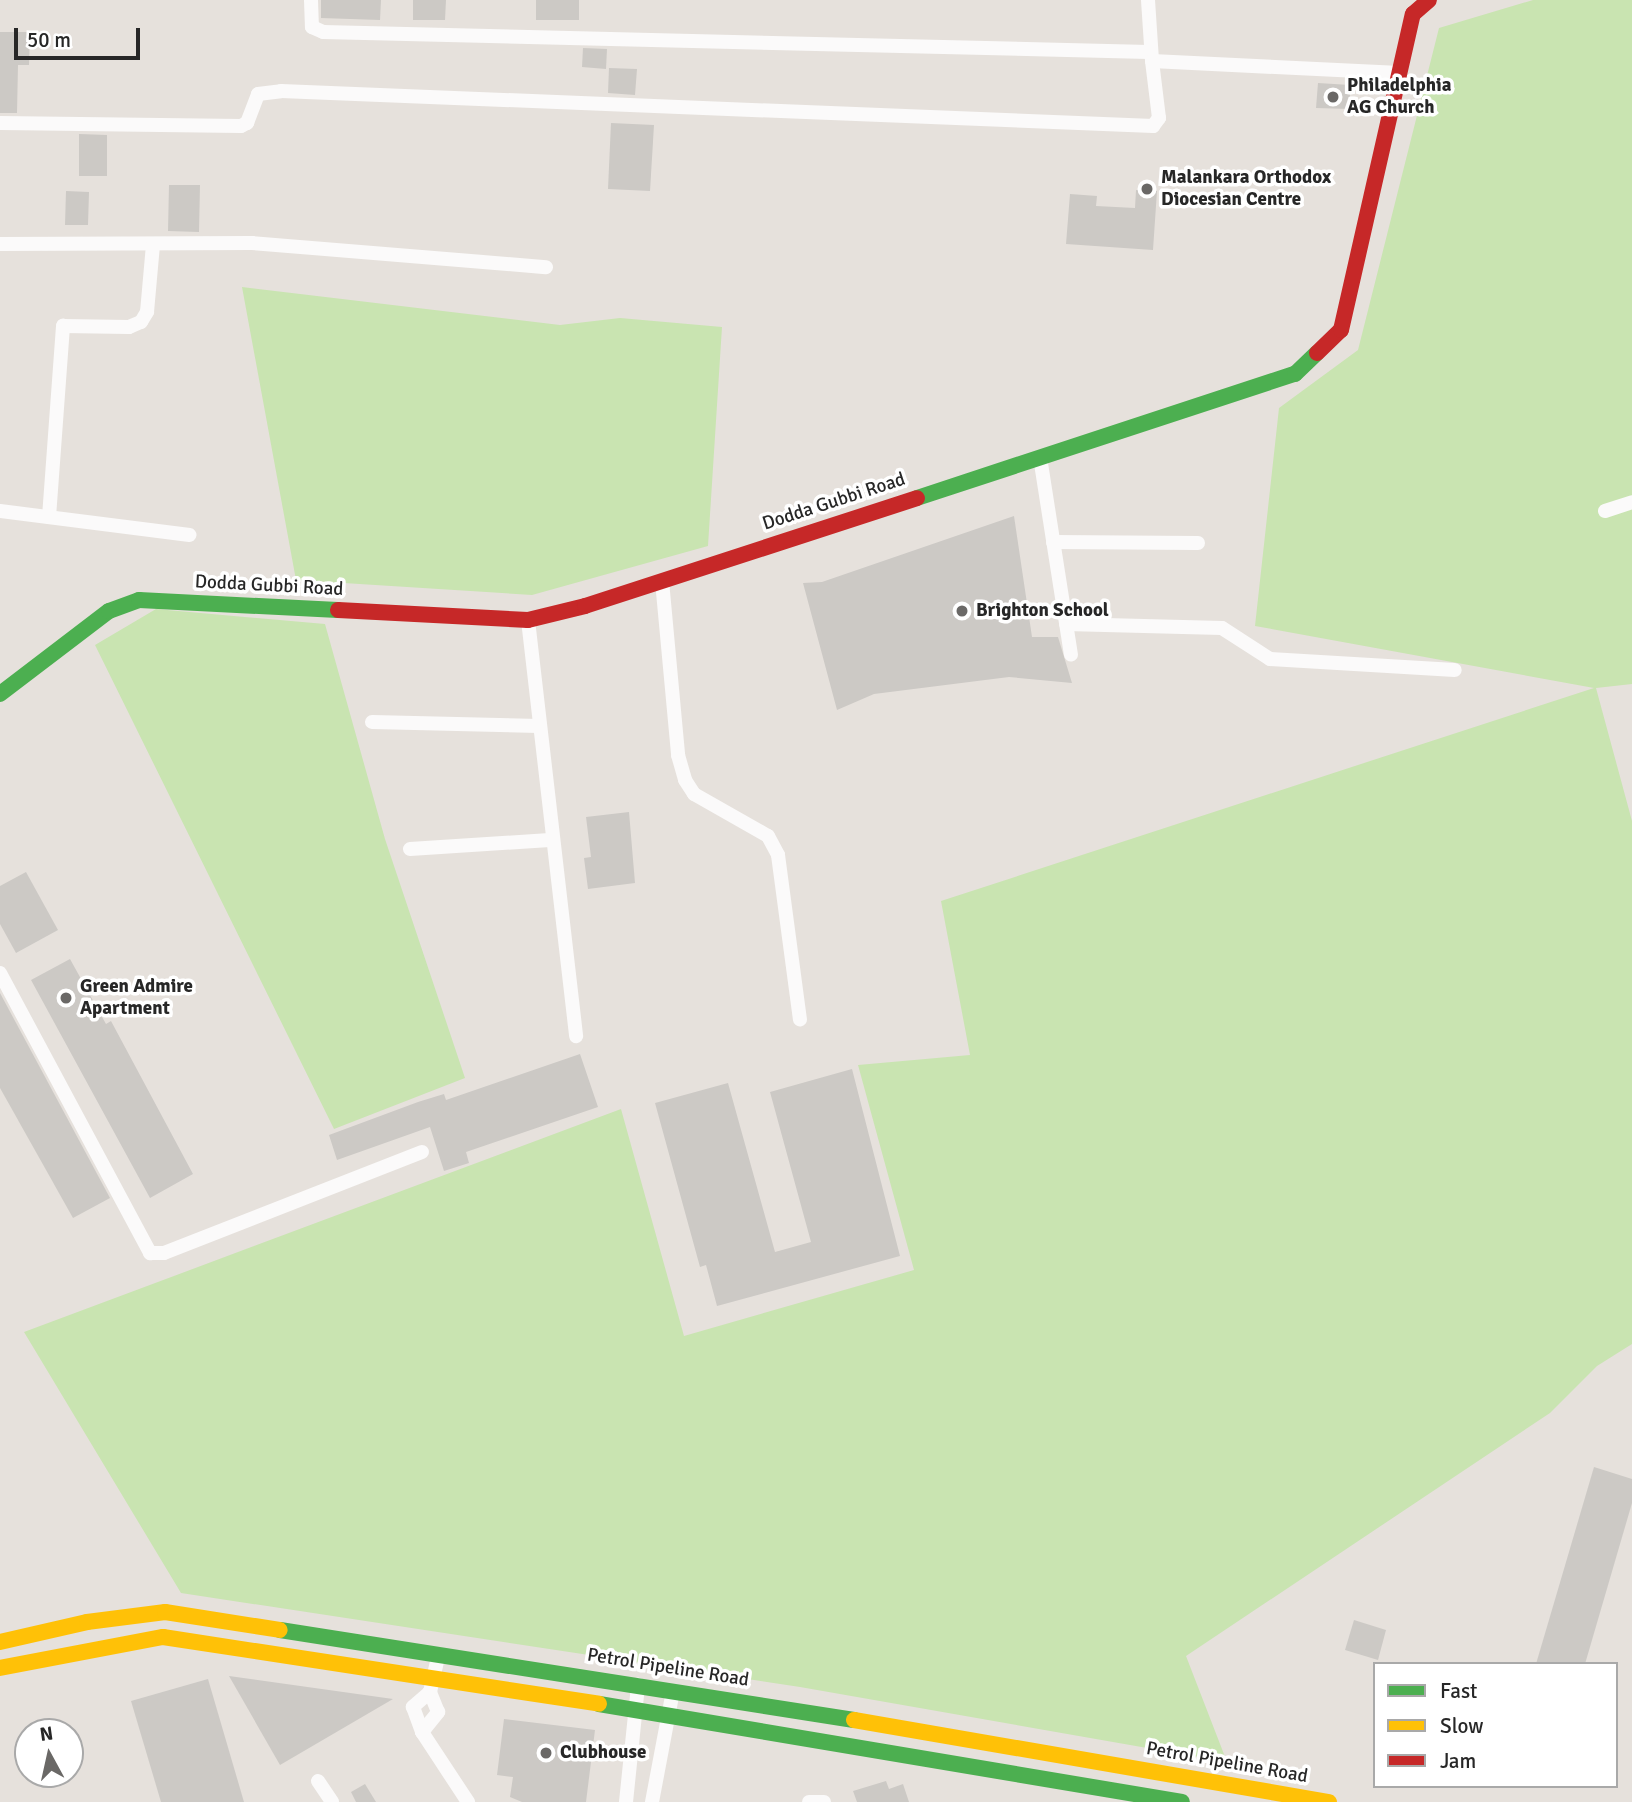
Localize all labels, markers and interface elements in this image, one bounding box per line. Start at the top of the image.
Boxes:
scale bar [18,14,144,58]
text: 50 m [27,27,71,53]
place label: Philadelphia AG Church [1347,75,1451,119]
marker: Philadelphia AG Church [1325,89,1341,105]
place label: Malankara Orthodox Diocesian Centre [1161,167,1331,211]
marker: Malankara Orthodox Diocesian Centre [1139,181,1155,197]
street label: Dodda Gubbi Road [760,468,908,536]
street label: Dodda Gubbi Road [194,571,344,601]
place label: Brighton School [976,600,1109,622]
marker: Brighton School [954,603,970,619]
place label: Green Admire Apartment [80,976,193,1020]
marker: Green Admire Apartment [58,990,74,1006]
street label: Petrol Pipeline Road [585,1644,751,1692]
legend [1373,1662,1618,1788]
text: Fast [1440,1678,1477,1704]
text: Slow [1440,1713,1484,1739]
north arrow [14,1718,84,1788]
text: N [38,1721,55,1747]
street label: Petrol Pipeline Road [1144,1738,1310,1788]
place label: Clubhouse [560,1742,646,1764]
marker: Clubhouse [538,1745,554,1761]
text: Jam [1440,1748,1476,1774]

